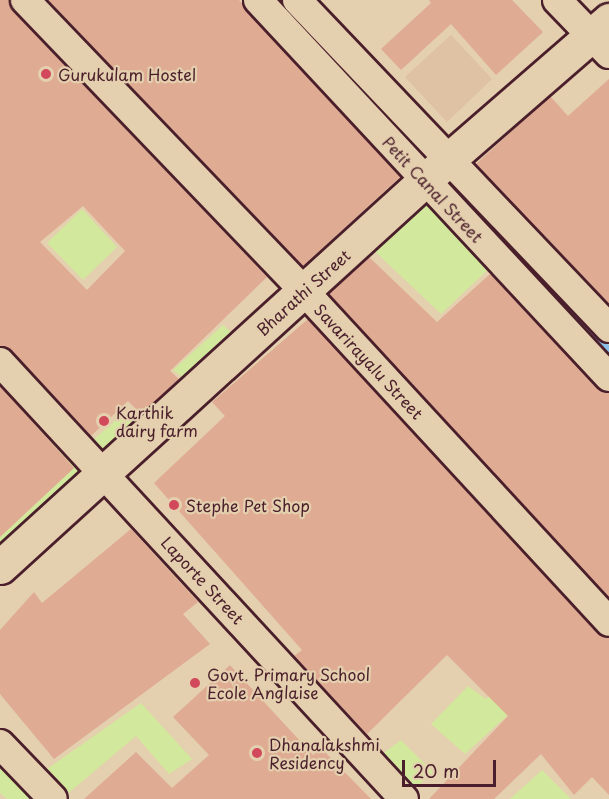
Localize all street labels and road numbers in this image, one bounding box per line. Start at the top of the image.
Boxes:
street label: Petit Canal Street [379,132,487,246]
street label: Bharathi Street [252,245,354,339]
street label: Savarirayalu Street [311,300,427,422]
street label: Laporte Street [158,532,248,628]

